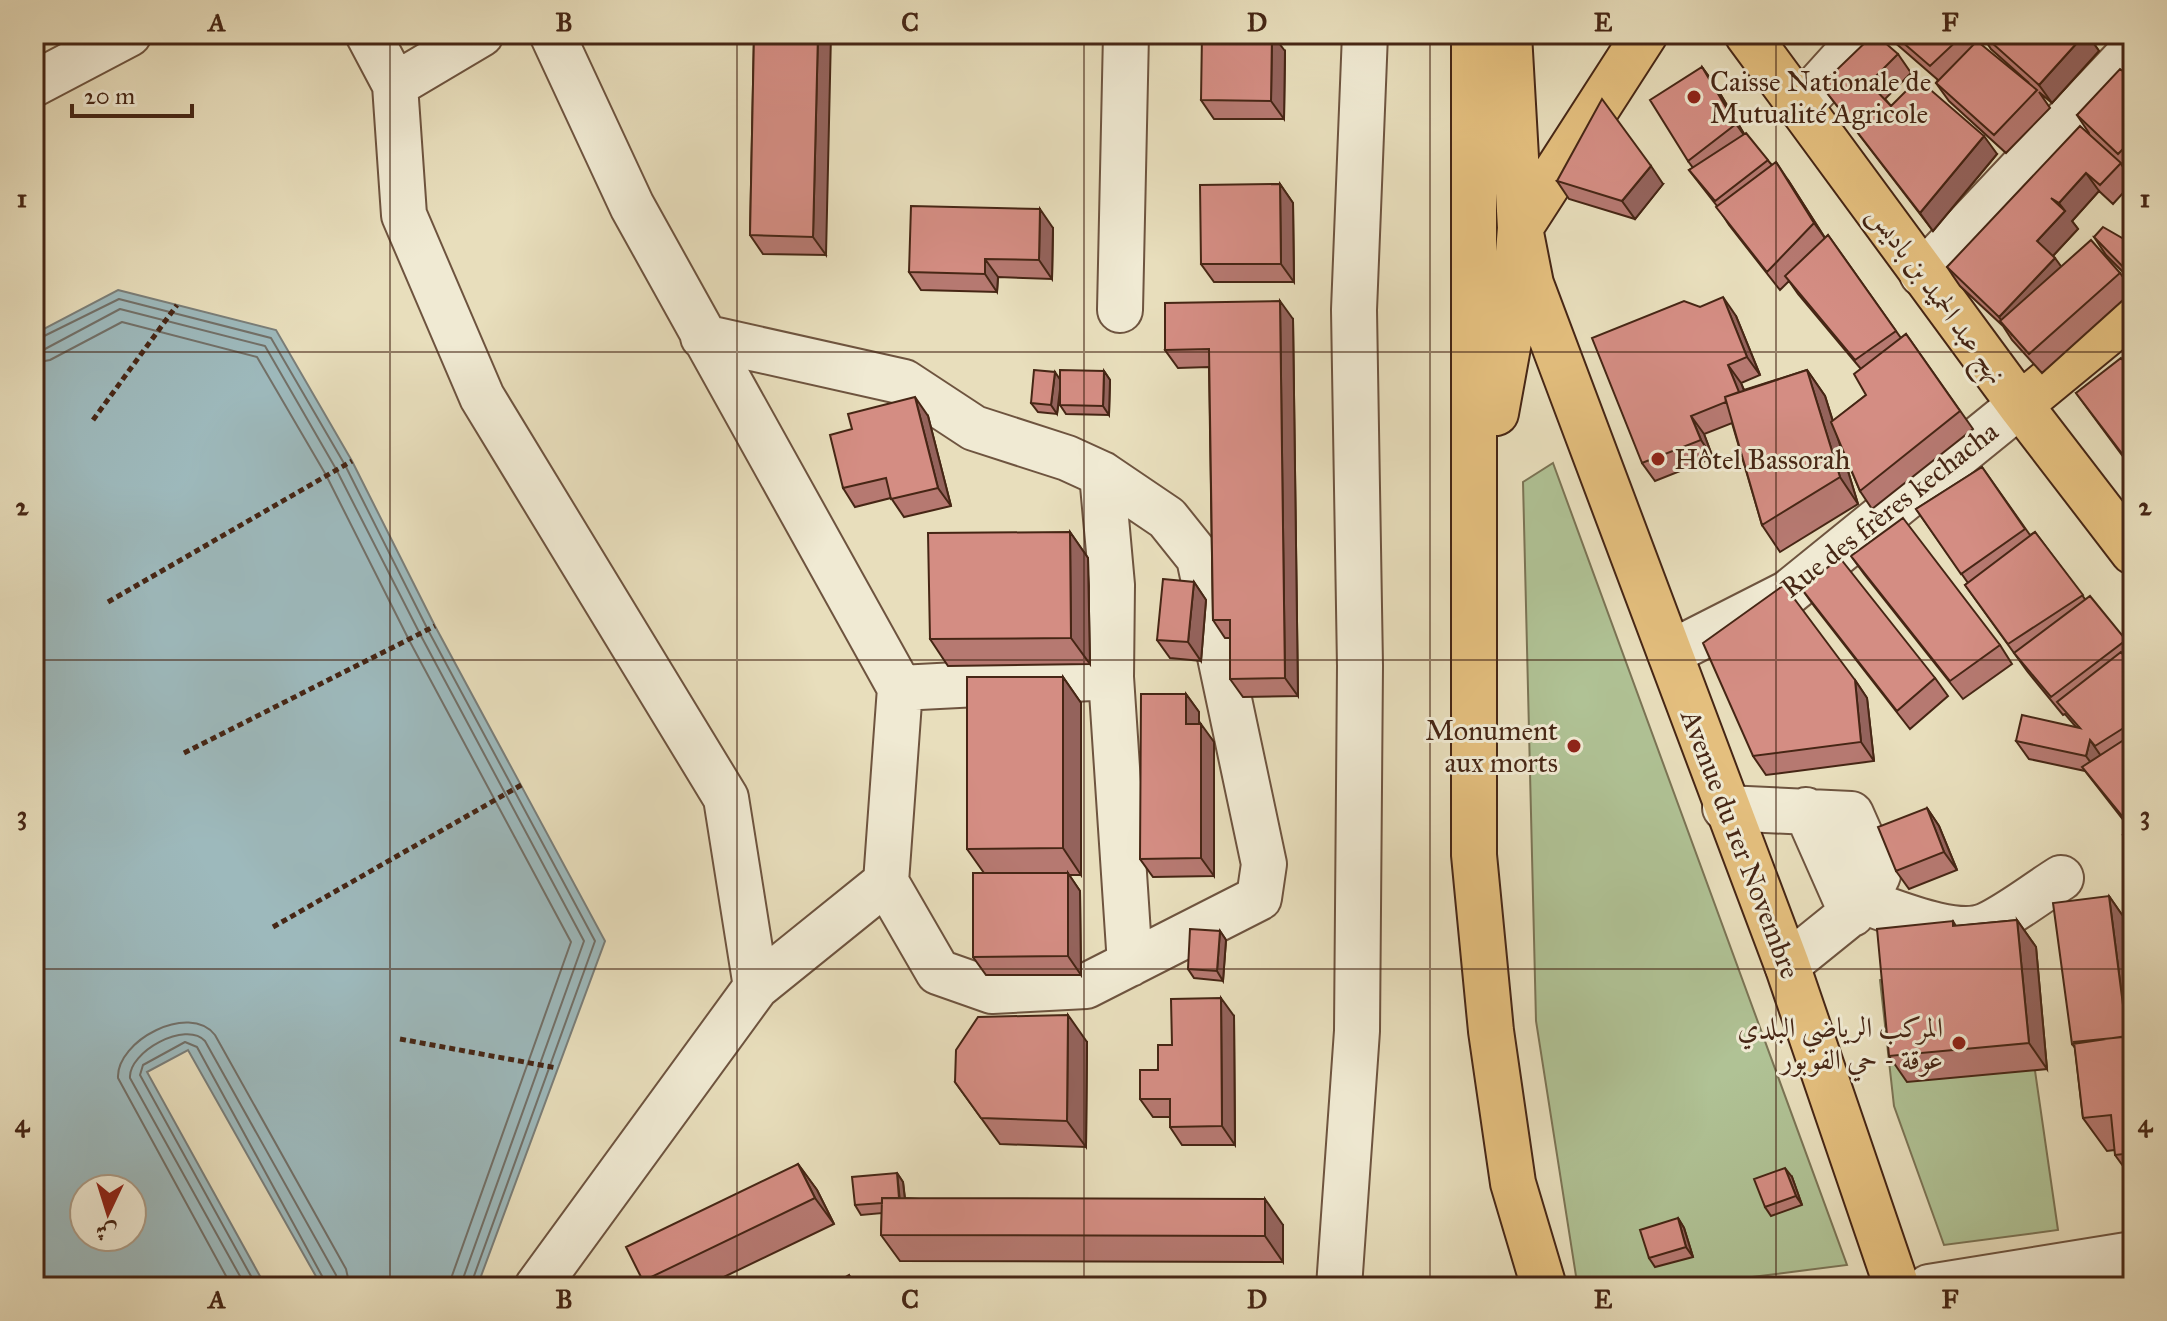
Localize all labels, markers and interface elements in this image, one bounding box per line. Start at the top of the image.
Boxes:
text: A [206,6,226,38]
text: B [555,6,573,38]
text: C [901,6,919,38]
text: D [1247,6,1267,38]
text: E [1594,6,1613,38]
text: F [1942,6,1959,38]
place label: Caisse Nationale de Mutualité Agricole [1710,64,1931,131]
scale bar [72,68,192,118]
text: 20 m [84,81,135,111]
marker: Caisse Nationale de Mutualité Agricole [1685,88,1703,106]
text: 1 [17,182,27,214]
text: 1 [2140,182,2150,214]
street label: نهج عبد الحميد بن باديس [1855,198,2014,395]
street label: Rue des frères kechacha [1774,413,2005,605]
place label: Hôtel Bassorah [1674,442,1851,477]
marker: Hôtel Bassorah [1649,450,1667,468]
text: 2 [16,490,30,522]
text: 2 [2139,490,2153,522]
street label: Avenue du 1er Novembre [1673,704,1808,984]
place label: Monument aux morts [1425,713,1558,780]
marker: Monument aux morts [1565,737,1583,755]
text: 3 [17,799,27,831]
text: 3 [2140,799,2150,831]
place label: المركب الرياضي البلدي عوقة - حي الفوبور [1737,1010,1943,1082]
marker: المركب الرياضي البلدي عوقة - حي الفوبور [1950,1034,1968,1052]
text: 4 [15,1107,31,1139]
text: 4 [2138,1107,2154,1139]
north arrow [68,1173,148,1253]
text: ش [95,1218,118,1247]
text: A [206,1283,226,1315]
text: B [555,1283,573,1315]
text: C [901,1283,919,1315]
text: D [1247,1283,1267,1315]
text: E [1594,1283,1613,1315]
text: F [1942,1283,1959,1315]

